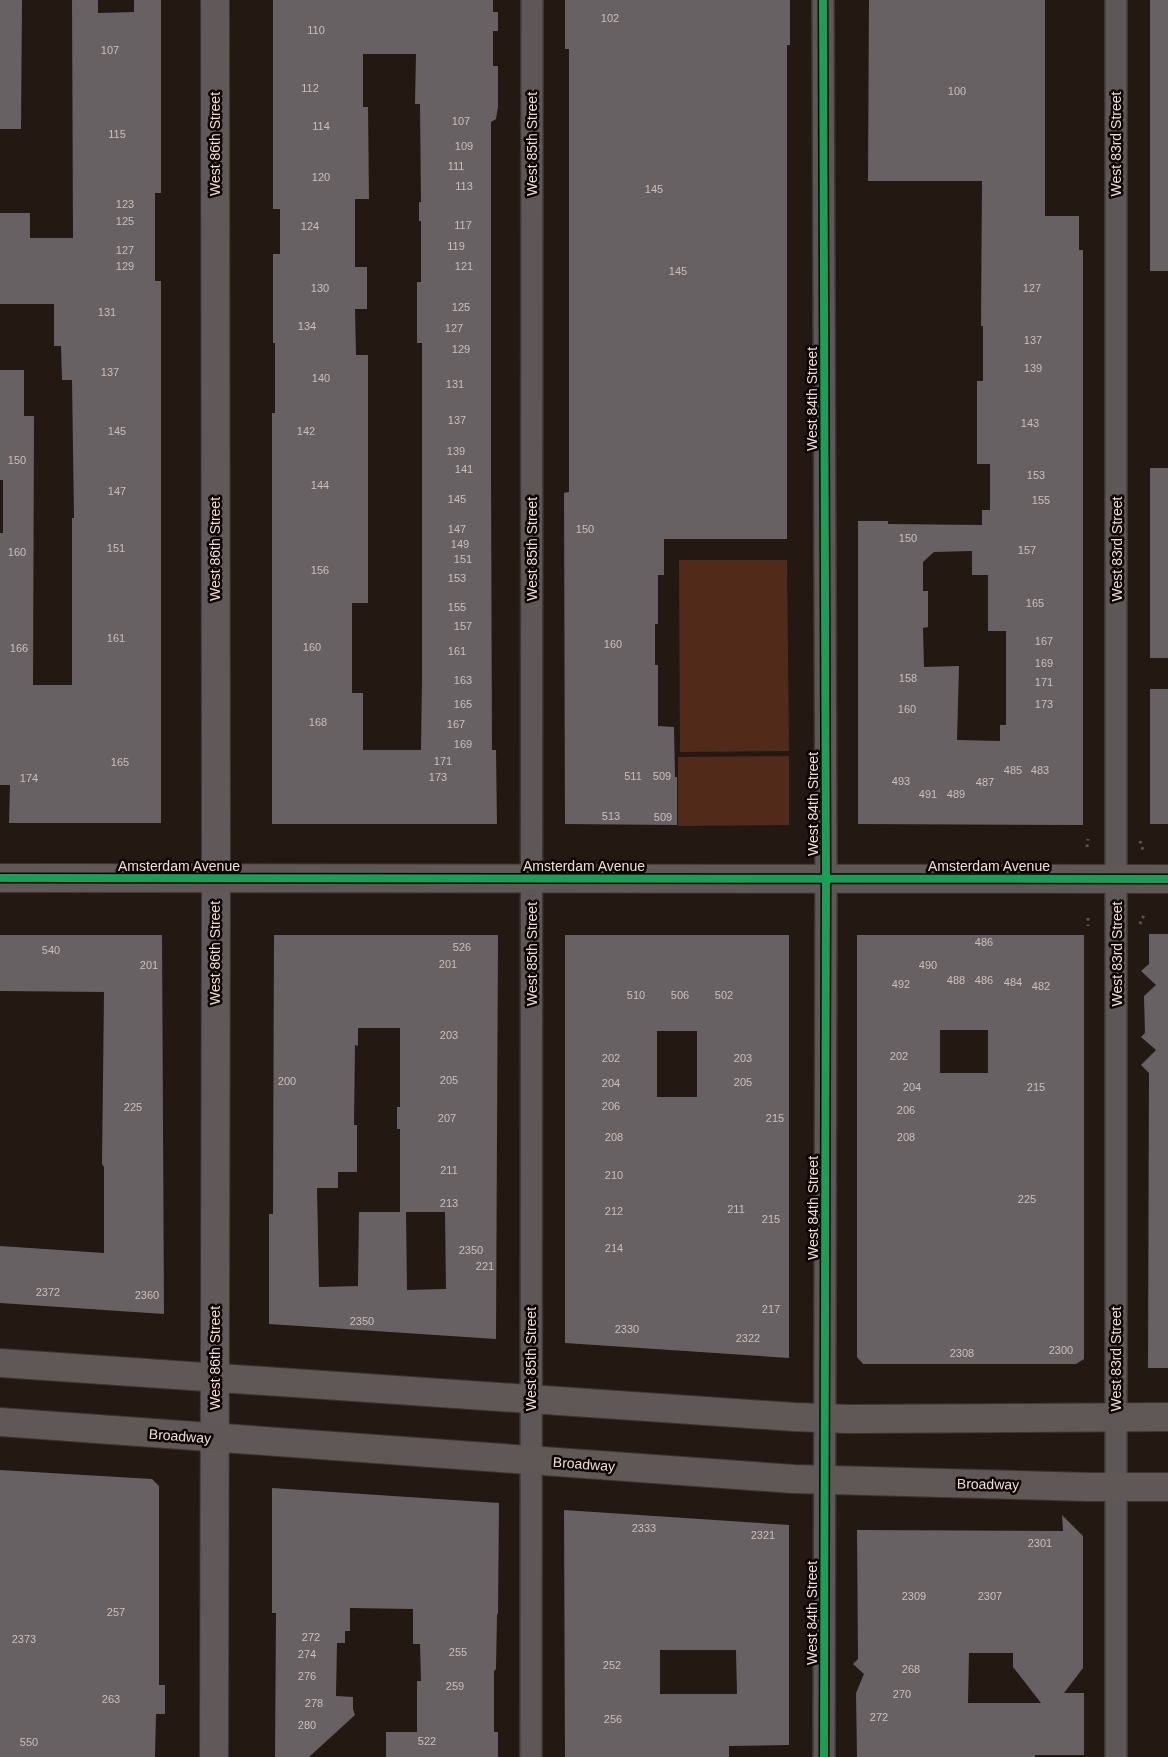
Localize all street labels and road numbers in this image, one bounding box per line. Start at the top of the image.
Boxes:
street label: West 86th Street [207,92,223,196]
street label: West 85th Street [524,92,540,196]
street label: West 83rd Street [1108,92,1124,196]
street label: West 84th Street [804,347,820,451]
street label: West 86th Street [207,497,223,601]
street label: West 85th Street [524,497,540,601]
street label: West 83rd Street [1109,497,1125,601]
street label: West 84th Street [805,752,821,856]
street label: Amsterdam Avenue [118,858,240,874]
street label: Amsterdam Avenue [523,858,645,874]
street label: Amsterdam Avenue [928,858,1050,874]
street label: West 86th Street [207,901,223,1005]
street label: West 85th Street [524,902,540,1006]
street label: West 83rd Street [1109,902,1125,1006]
street label: West 84th Street [805,1156,821,1260]
street label: West 86th Street [207,1306,223,1410]
street label: West 85th Street [523,1307,539,1411]
street label: West 83rd Street [1108,1307,1124,1411]
street label: Broadway [148,1426,212,1446]
street label: Broadway [552,1454,616,1474]
street label: Broadway [957,1475,1019,1493]
street label: West 84th Street [804,1561,820,1665]

